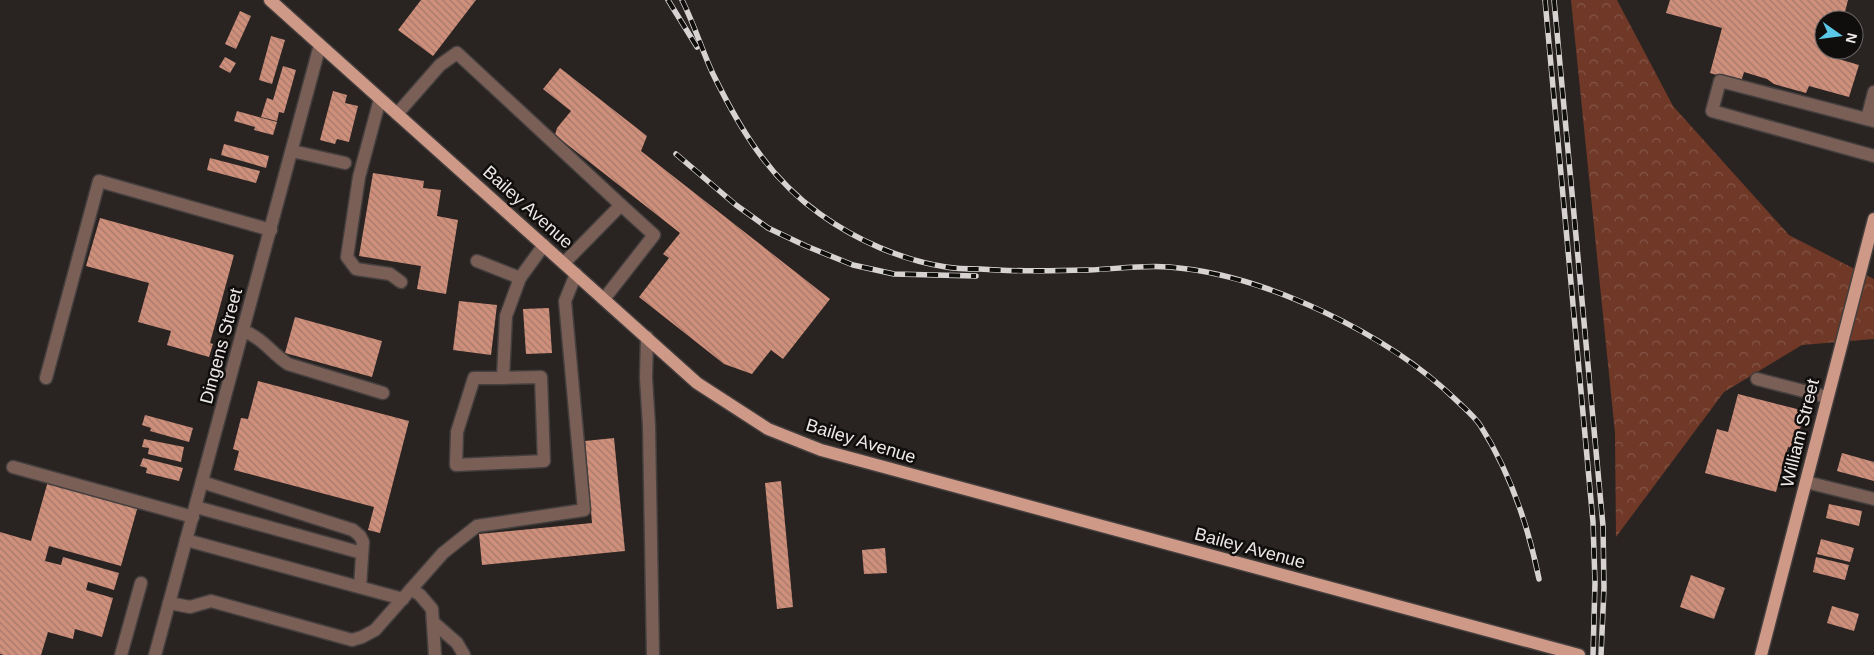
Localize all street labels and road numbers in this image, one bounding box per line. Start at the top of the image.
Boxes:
street label: Bailey Avenue [479,162,577,252]
street label: Dingens Street [196,286,246,406]
street label: William Street [1777,377,1823,489]
street label: Bailey Avenue [804,415,918,467]
street label: Bailey Avenue [1192,524,1308,572]

